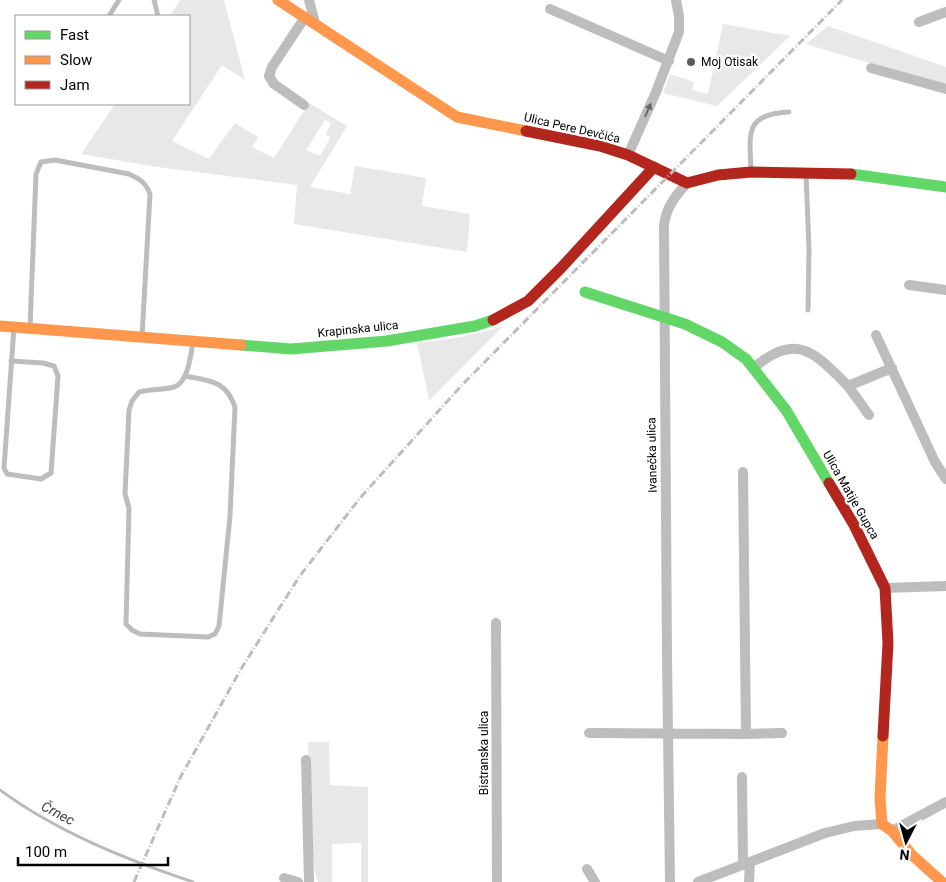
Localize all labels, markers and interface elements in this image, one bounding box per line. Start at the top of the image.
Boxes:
legend [15,15,190,105]
text: Fast [60,26,89,44]
text: Slow [60,51,92,69]
place label: Moj Otisak [701,55,759,69]
marker: Moj Otisak [685,56,697,68]
text: Jam [60,76,90,94]
one-way arrow [644,103,652,117]
street label: Ulica Pere Devčića [522,110,622,146]
street label: Krapinska ulica [317,318,399,340]
street label: Ivanečka ulica [644,417,660,493]
street label: Ulica Matije Gupca [820,448,882,542]
street label: Bistranska ulica [477,711,491,795]
water label: Črnec [39,796,78,828]
north arrow [881,817,931,867]
scale bar [18,834,168,866]
text: 100 m [25,843,67,861]
text: N [899,846,910,863]

